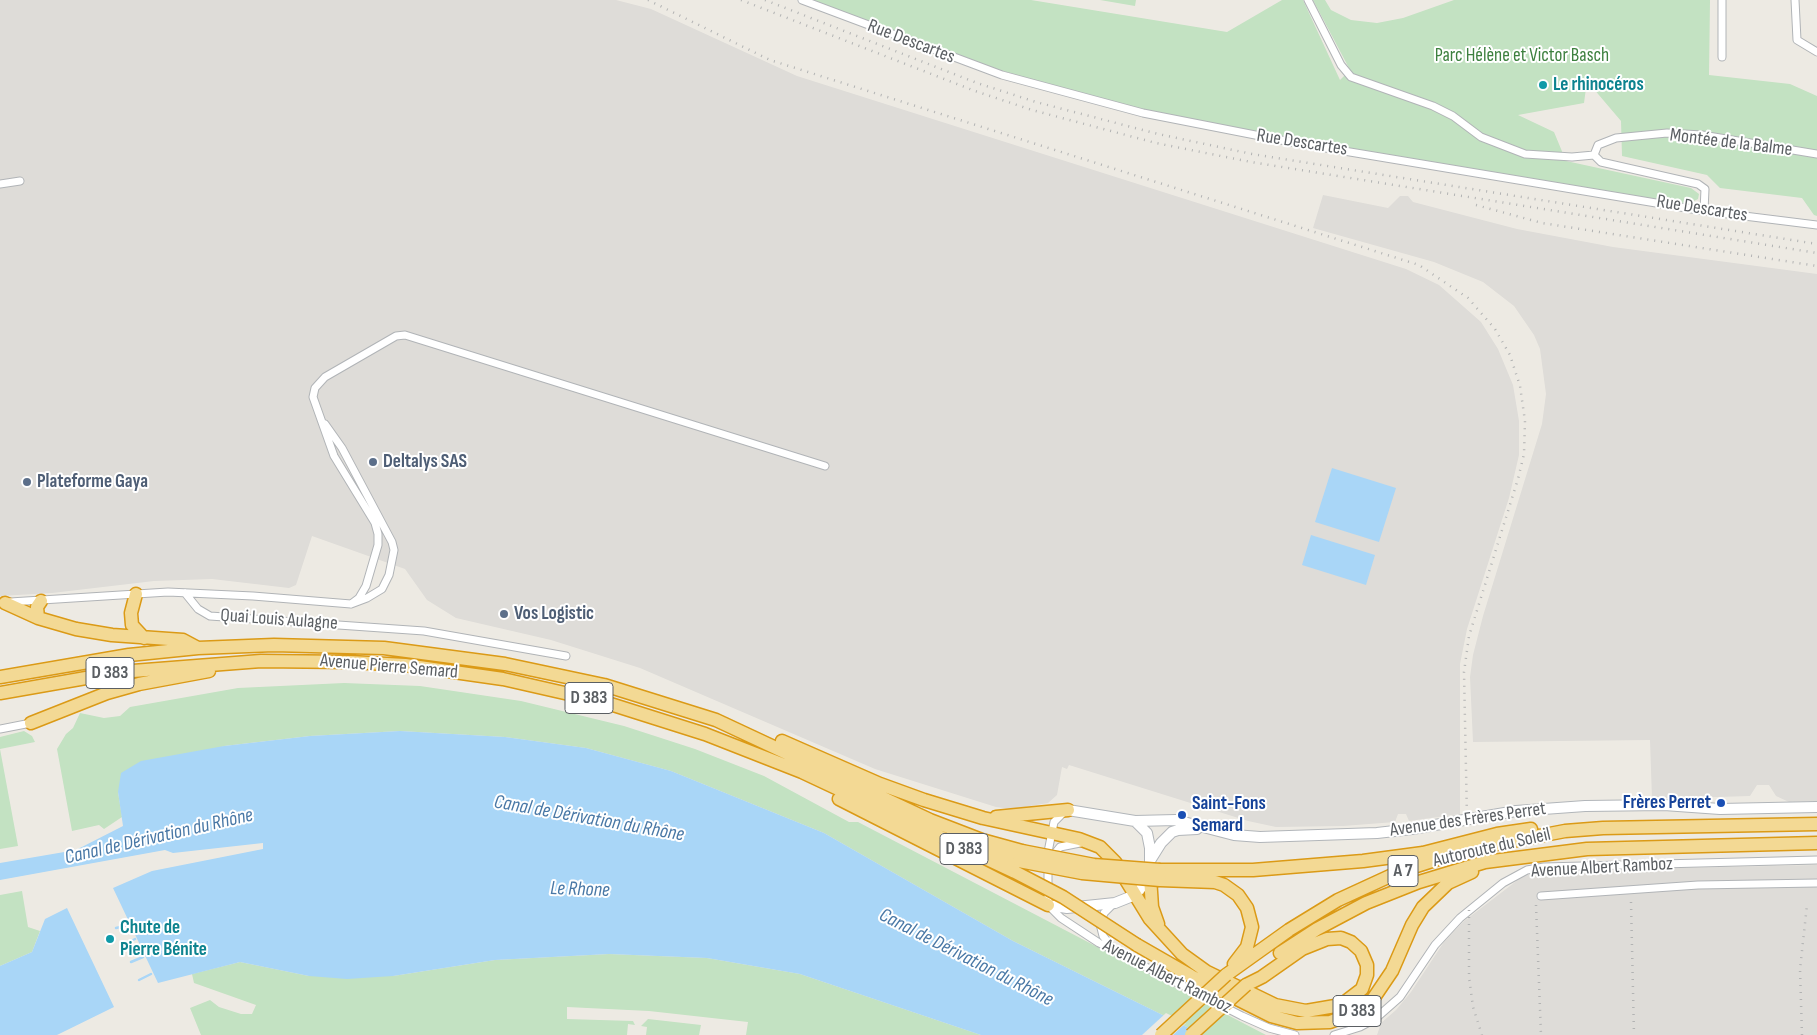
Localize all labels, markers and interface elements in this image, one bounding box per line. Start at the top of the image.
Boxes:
street label: Rue Descartes [864,15,958,69]
park label: Parc Hélène et Victor Basch [1435,45,1609,67]
place label: Le rhinocéros [1553,74,1644,96]
marker: Le rhinocéros [1537,79,1549,91]
street label: Montée de la Balme [1669,124,1793,162]
street label: Rue Descartes [1255,125,1349,161]
street label: Rue Descartes [1655,191,1749,227]
place label: Deltalys SAS [383,451,467,473]
marker: Deltalys SAS [367,456,379,468]
place label: Plateforme Gaya [37,471,148,493]
marker: Plateforme Gaya [21,476,33,488]
place label: Vos Logistic [514,603,594,625]
street label: Quai Louis Aulagne [220,605,338,635]
marker: Vos Logistic [498,608,510,620]
street label: Avenue Pierre Semard [319,650,459,684]
road number: D 383 [86,658,134,688]
road number: D 383 [565,682,613,714]
water label: Canal de Dérivation du Rhône [492,790,686,848]
place label: Frères Perret [1623,792,1711,814]
place label: Saint-Fons Semard [1192,793,1266,837]
marker: Frères Perret [1715,797,1727,809]
street label: Avenue des Frères Perret [1389,798,1547,842]
water label: Canal de Dérivation du Rhône [63,804,255,870]
marker: Saint-Fons Semard [1176,809,1188,821]
street label: Autoroute du Soleil [1431,823,1553,873]
road number: D 383 [940,834,988,864]
street label: Avenue Albert Ramboz [1531,853,1673,883]
road number: A 7 [1388,856,1418,886]
water label: Le Rhone [550,877,610,903]
water label: Canal de Dérivation du Rhône [875,904,1057,1012]
place label: Chute de Pierre Bénite [120,917,207,961]
marker: Chute de Pierre Bénite [104,933,116,945]
street label: Avenue Albert Ramboz [1099,935,1235,1019]
road number: D 383 [1333,996,1381,1026]

